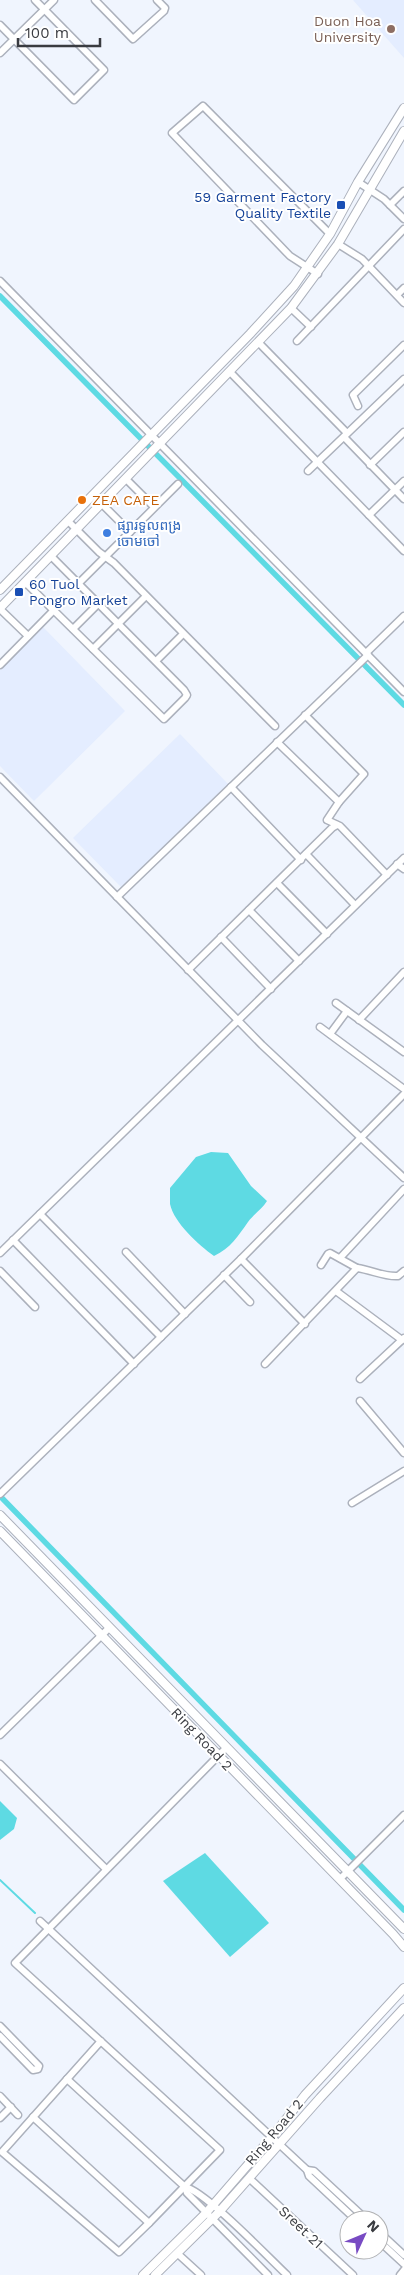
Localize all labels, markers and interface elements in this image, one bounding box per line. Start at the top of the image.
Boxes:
place label: Duon Hoa University [314,13,382,45]
scale bar [18,15,100,47]
marker: Duon Hoa University [385,23,397,35]
text: 100 m [25,24,69,42]
place label: 59 Garment Factory Quality Textile [194,189,332,221]
marker: 59 Garment Factory Quality Textile [335,199,347,211]
place label: ZEA CAFE [92,492,160,508]
marker: ZEA CAFE [76,494,88,506]
place label: ផ្សារទួលពង្រ ចោមចៅ [117,517,181,549]
marker: ផ្សារទួលពង្រ ចោមចៅ [101,527,113,539]
place label: 60 Tuol Pongro Market [29,576,128,608]
marker: 60 Tuol Pongro Market [13,586,25,598]
street label: Ring Road 2 [168,1704,236,1774]
street label: Ring Road 2 [242,2096,306,2168]
street label: Sreet 21 [276,2203,326,2251]
north arrow [339,2210,389,2260]
text: N [364,2217,383,2235]

